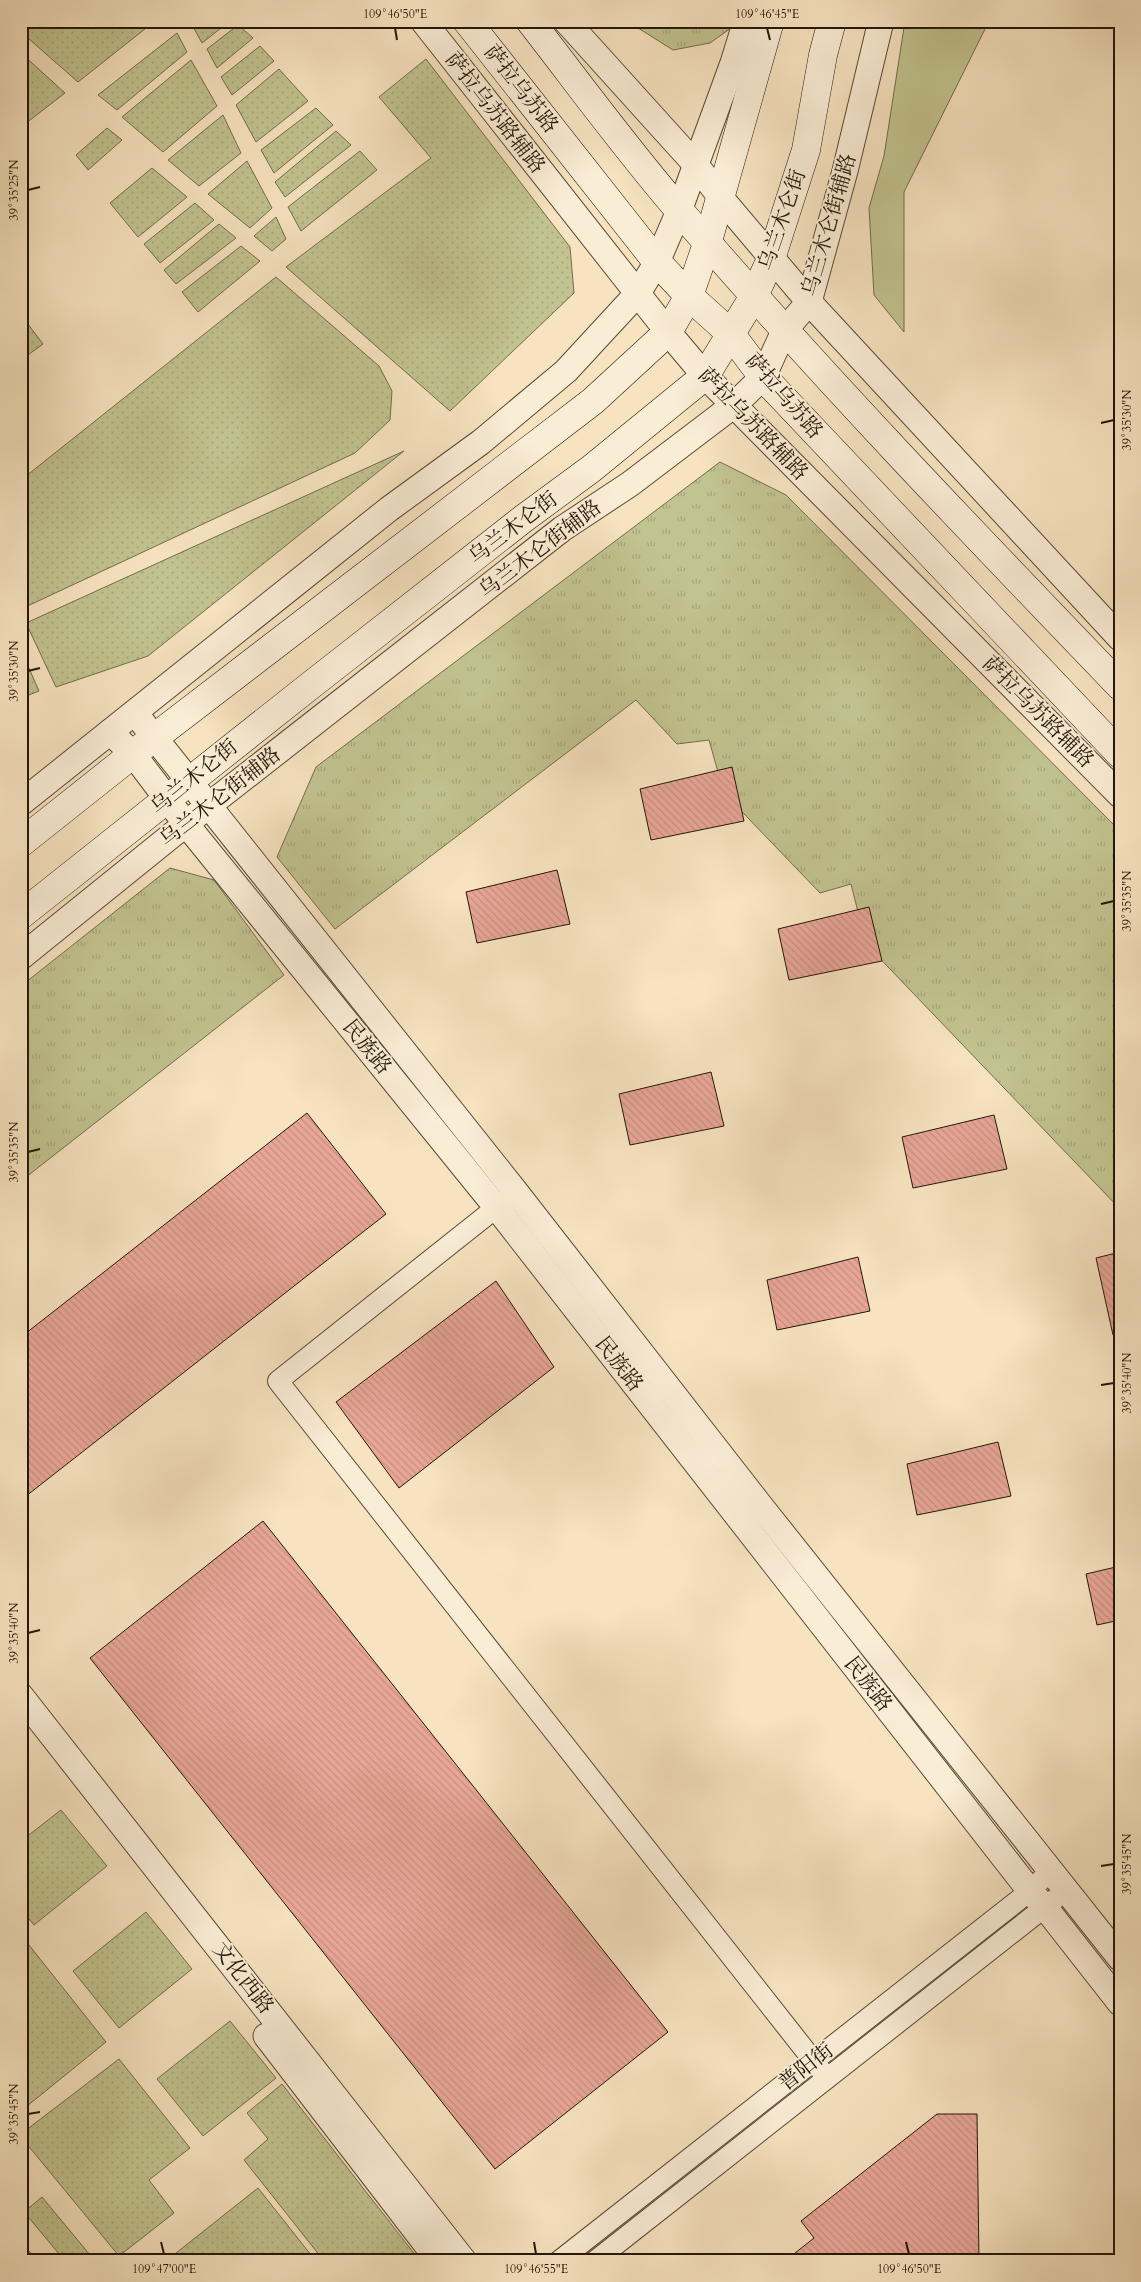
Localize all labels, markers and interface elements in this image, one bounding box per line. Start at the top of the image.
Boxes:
text: 109°46'50"E [363,6,427,22]
text: 109°46'45"E [735,6,799,22]
street label: 萨拉乌苏路 [477,39,565,139]
street label: 萨拉乌苏路辅路 [438,46,552,180]
street label: 乌兰木仑街辅路 [795,150,863,300]
text: 39°35'25"N [6,159,22,220]
street label: 乌兰木仑街 [751,166,813,274]
street label: 萨拉乌苏路 [739,347,829,445]
street label: 萨拉乌苏路辅路 [692,361,814,487]
text: 39°35'30"N [1119,389,1135,450]
street label: 乌兰木仑街 [462,485,564,571]
street label: 乌兰木仑街辅路 [473,493,607,605]
text: 39°35'30"N [6,640,22,701]
street label: 萨拉乌苏路辅路 [976,650,1100,774]
street label: 乌兰木仑街 [144,733,244,821]
street label: 乌兰木仑街辅路 [153,740,287,854]
text: 39°35'35"N [1119,870,1135,931]
street label: 民族路 [336,1013,398,1081]
text: 39°35'35"N [6,1121,22,1182]
street label: 民族路 [588,1330,650,1398]
text: 39°35'40"N [1119,1352,1135,1413]
text: 39°35'40"N [6,1602,22,1663]
street label: 民族路 [837,1650,899,1718]
text: 39°35'45"N [1119,1833,1135,1894]
street label: 文化西路 [206,1936,280,2020]
street label: 普阳街 [772,2036,840,2098]
text: 39°35'45"N [6,2083,22,2144]
text: 109°47'00"E [132,2261,196,2277]
text: 109°46'55"E [504,2261,568,2277]
text: 109°46'50"E [877,2261,941,2277]

